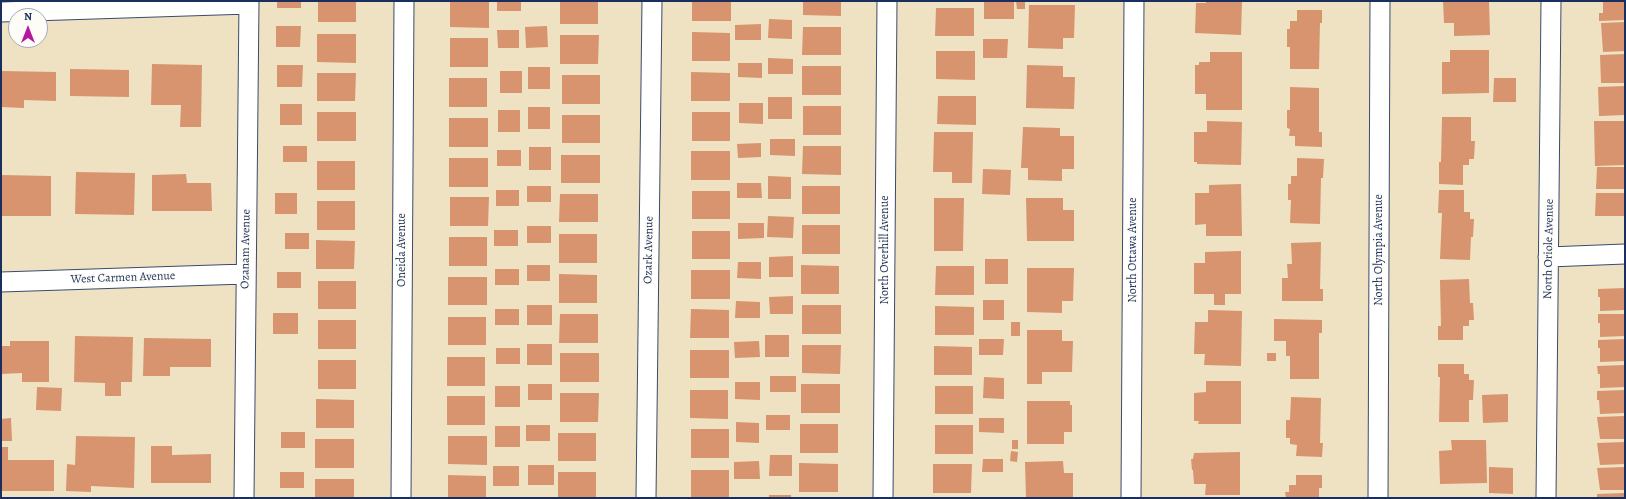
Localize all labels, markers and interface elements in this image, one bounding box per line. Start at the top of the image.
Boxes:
north arrow [8,8,48,48]
text: N [24,9,32,24]
street label: North Olympia Avenue [1372,194,1386,306]
street label: North Overhill Avenue [878,195,892,305]
street label: North Ottawa Avenue [1126,197,1140,303]
street label: North Oriole Avenue [1541,199,1557,299]
street label: Ozanam Avenue [238,209,254,289]
street label: Oneida Avenue [395,213,409,287]
street label: Ozark Avenue [641,216,657,284]
street label: West Carmen Avenue [70,269,176,287]

